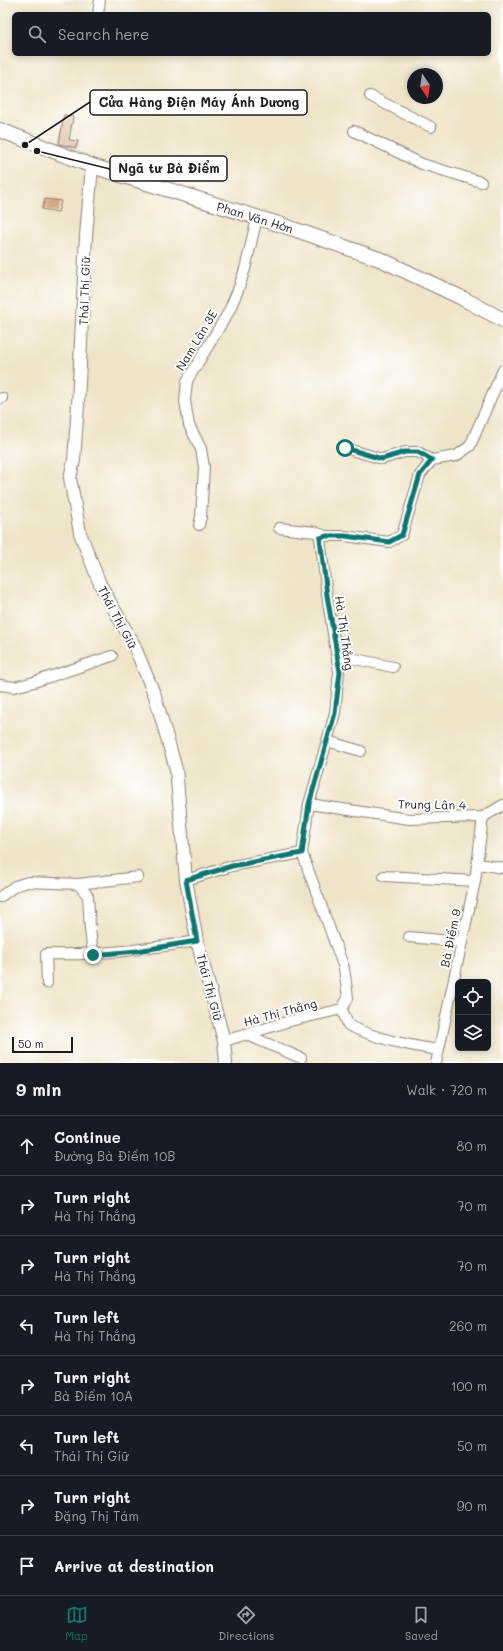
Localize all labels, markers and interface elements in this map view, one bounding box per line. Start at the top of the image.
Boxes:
search box [12,12,491,56]
icon: search [26,23,48,45]
text: Search here [58,24,149,44]
north arrow [407,68,443,104]
callout: Cửa Hàng Điện Máy Ánh Dương [90,90,307,115]
text: Cửa Hàng Điện Máy Ánh Dương [99,93,300,111]
callout: Ngã tư Bà Điểm [110,156,227,181]
text: Ngã tư Bà Điểm [118,159,220,176]
street label: Phan Văn Hớn [215,198,295,236]
street label: Thái Thị Giữ [75,256,93,326]
street label: Nam Lân 3E [172,307,220,373]
route start [336,439,354,457]
street label: Thái Thị Giữ [95,583,141,651]
street label: Hà Thị Thắng [332,595,358,671]
street label: Trung Lân 4 [398,795,466,813]
street label: Bà Điểm 9 [436,907,464,969]
route end [84,946,102,964]
street label: Thái Thị Giữ [193,952,227,1023]
map controls [455,979,491,1051]
button: locate [455,979,491,1015]
street label: Hà Thị Thắng [242,995,319,1029]
button: layers [455,1015,491,1051]
scale bar [12,1035,73,1054]
text: 50 m [18,1036,44,1051]
text: 9 min [16,1078,61,1100]
text: Walk · 720 m [406,1081,487,1098]
text: Continue [54,1127,121,1147]
icon: ahead [16,1135,38,1157]
text: 80 m [457,1137,487,1154]
text: Đường Bà Điểm 10B [54,1147,175,1164]
text: Turn right [54,1187,131,1207]
icon: right [16,1195,38,1217]
text: 70 m [457,1197,487,1214]
text: Hà Thị Thắng [54,1207,136,1224]
text: Turn right [54,1247,131,1267]
icon: right [16,1255,38,1277]
text: 70 m [457,1257,487,1274]
text: Hà Thị Thắng [54,1267,136,1284]
text: Turn left [54,1307,119,1327]
icon: left [16,1315,38,1337]
text: 260 m [449,1317,487,1334]
text: Hà Thị Thắng [54,1327,136,1344]
text: Turn right [54,1367,131,1387]
icon: right [16,1375,38,1397]
text: 100 m [451,1377,487,1394]
text: Bà Điểm 10A [54,1387,133,1404]
text: Turn left [54,1427,119,1447]
icon: left [16,1435,38,1457]
text: 50 m [457,1437,487,1454]
text: Thái Thị Giữ [54,1447,128,1464]
text: Turn right [54,1487,131,1507]
icon: right [16,1495,38,1517]
text: 90 m [457,1497,487,1514]
text: Đặng Thị Tám [54,1507,139,1524]
icon: arrive [16,1555,38,1577]
text: Arrive at destination [54,1556,214,1576]
tab: Map [65,1604,88,1643]
tab: Directions [218,1604,274,1643]
tab: Saved [405,1604,438,1643]

